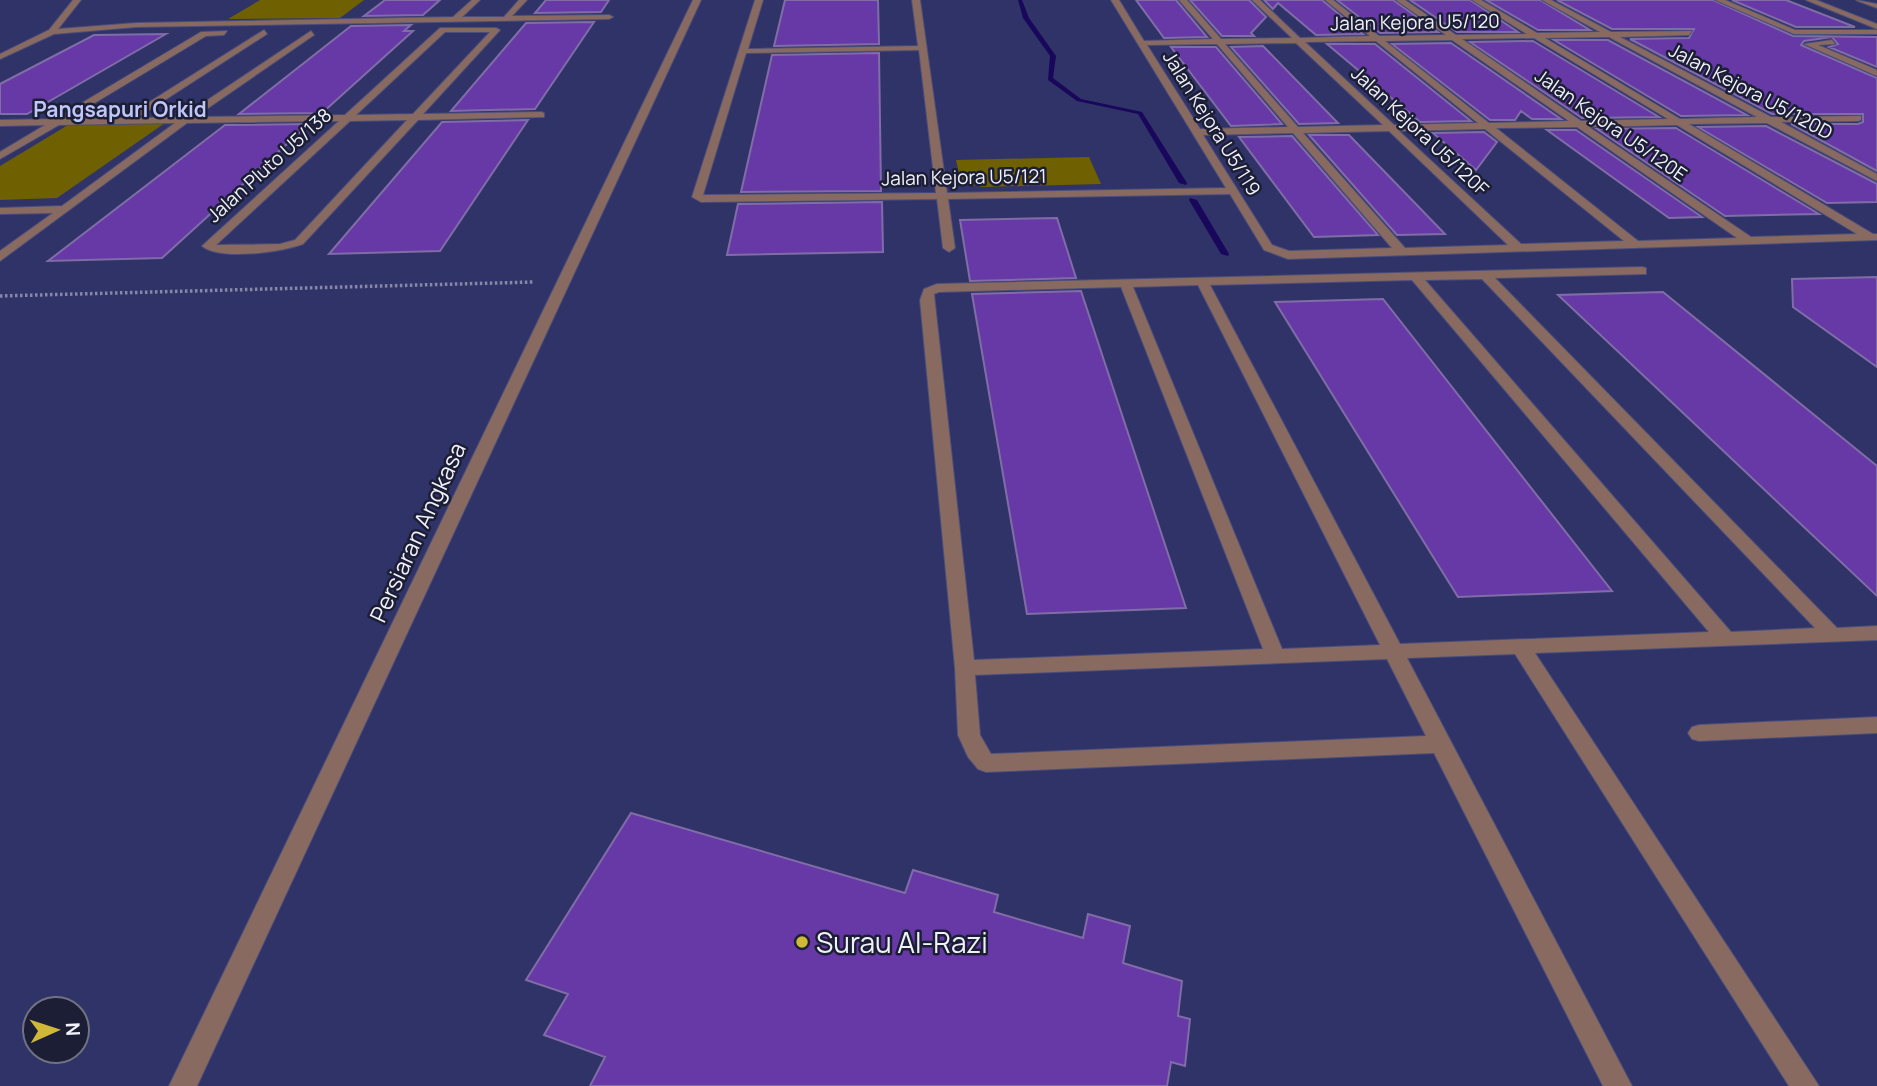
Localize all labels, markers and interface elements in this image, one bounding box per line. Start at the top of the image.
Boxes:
street label: Jalan Kejora U5/120 [1330,8,1500,36]
street label: Jalan Kejora U5/120D [1664,37,1838,145]
street label: Jalan Kejora U5/119 [1157,46,1267,200]
street label: Jalan Kejora U5/120F [1346,60,1495,202]
street label: Jalan Kejora U5/120E [1530,63,1692,187]
district label: Pangsapuri Orkid [33,95,207,123]
street label: Jalan Pluto U5/138 [201,102,337,228]
street label: Jalan Kejora U5/121 [881,163,1047,191]
street label: Persiaran Angkasa [361,437,473,627]
place label: Surau Al-Razi [816,923,988,961]
marker: Surau Al-Razi [794,934,810,950]
north arrow [21,995,91,1065]
text: N [60,1022,86,1037]

